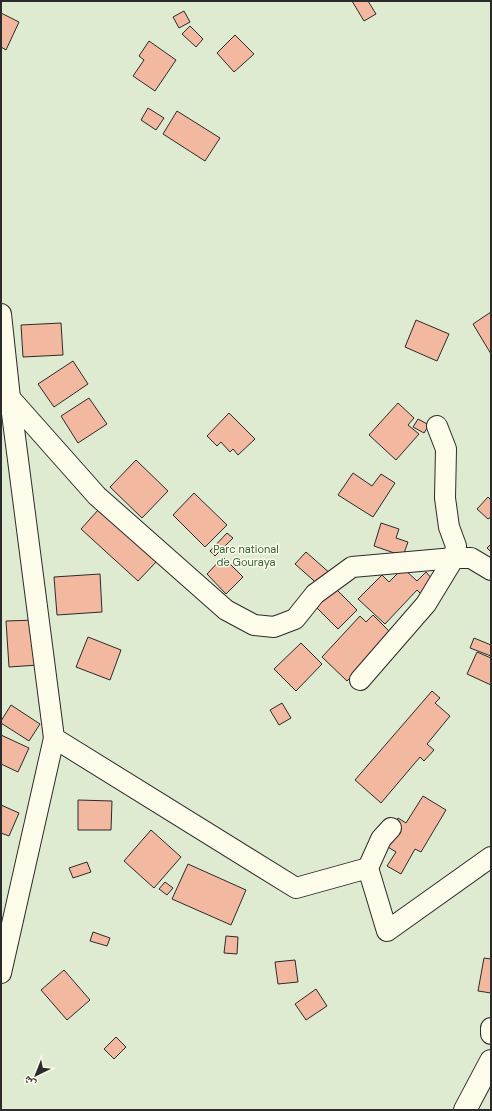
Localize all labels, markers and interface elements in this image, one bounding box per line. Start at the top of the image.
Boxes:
park label: Parc national de Gouraya [213,542,279,569]
north arrow [16,1055,56,1095]
text: ش [20,1072,39,1091]

